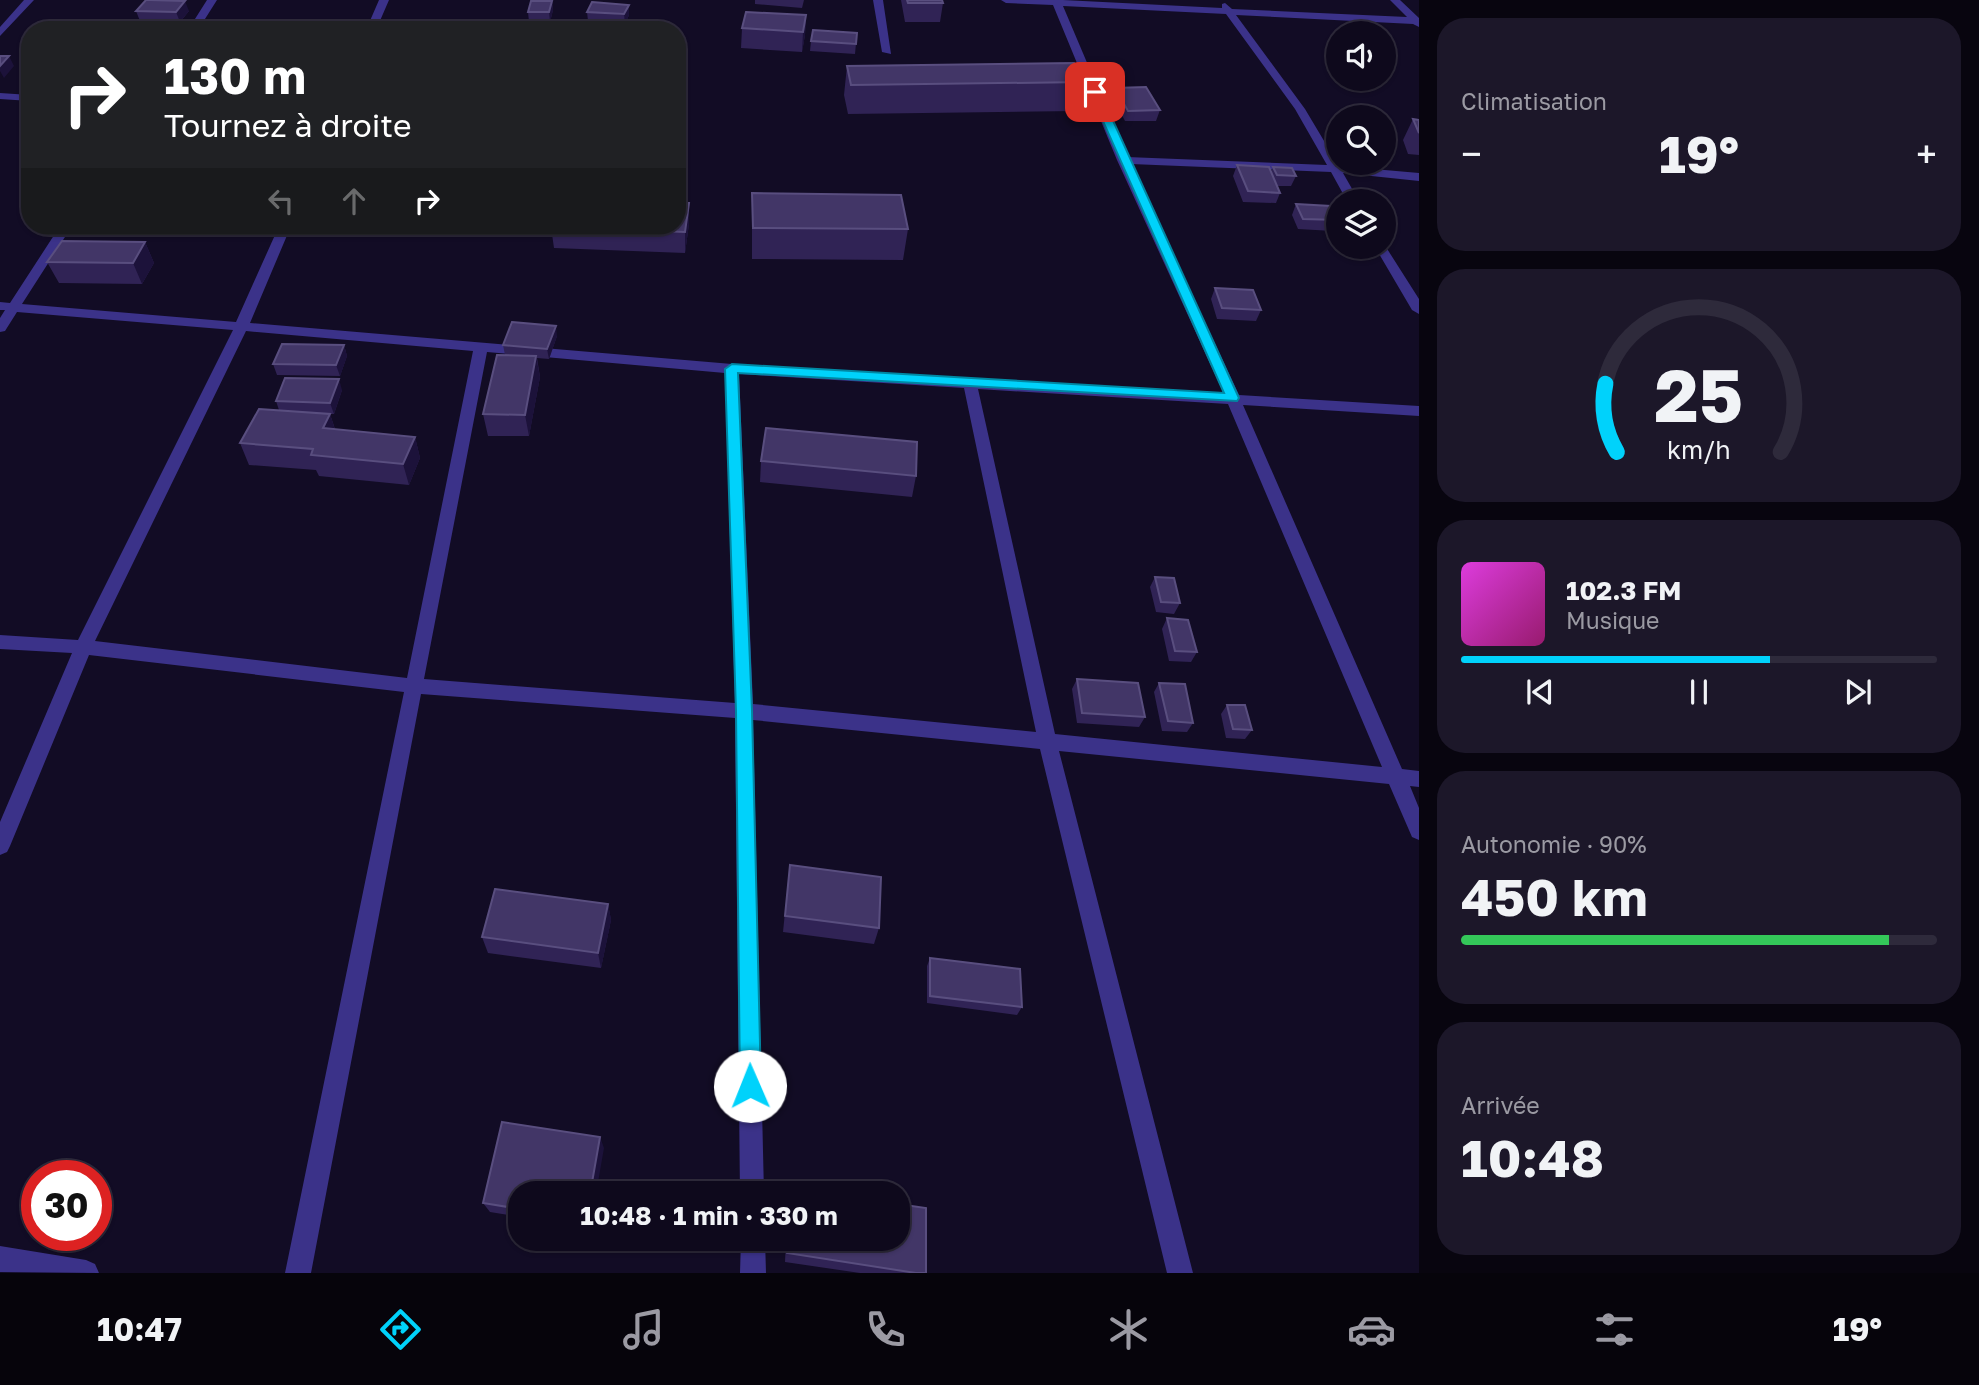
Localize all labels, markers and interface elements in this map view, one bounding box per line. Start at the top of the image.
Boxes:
map controls [1326,21,1396,259]
button: sound [1326,21,1396,91]
text: 130 m [164,46,306,105]
icon: right [49,49,140,140]
pin [1065,62,1125,122]
icon: arrive [1076,73,1114,111]
text: Climatisation [1461,87,1607,115]
button: search [1326,105,1396,175]
text: Tournez à droite [164,106,412,144]
text: 19° [1659,122,1739,184]
text: − [1461,131,1482,176]
text: + [1916,131,1937,176]
icon: left [262,182,300,220]
icon: ahead [335,182,373,220]
icon: right [408,182,446,220]
button: layers [1326,189,1396,259]
text: 25 [1655,351,1743,438]
text: km/h [1667,433,1731,464]
text: 102.3 FM [1566,575,1681,606]
text: Musique [1566,606,1659,634]
icon: previous [1521,673,1559,711]
icon: pause [1680,673,1718,711]
icon: next [1839,673,1877,711]
text: Autonomie · 90% [1461,830,1647,858]
text: 450 km [1461,865,1648,927]
position arrow [713,1049,787,1123]
text: Arrivée [1461,1091,1540,1119]
text: 10:48 [1461,1126,1604,1188]
speed limit sign: 30 [21,1160,112,1251]
text: 10:48 · 1 min · 330 m [580,1200,838,1231]
icon: directions [376,1305,425,1354]
icon: music [619,1305,668,1354]
icon: phone [861,1305,910,1354]
icon: climate [1104,1305,1153,1354]
icon: car [1347,1305,1396,1354]
icon: filters [1590,1305,1639,1354]
text: 10:47 [97,1310,182,1348]
text: 19° [1833,1310,1882,1348]

